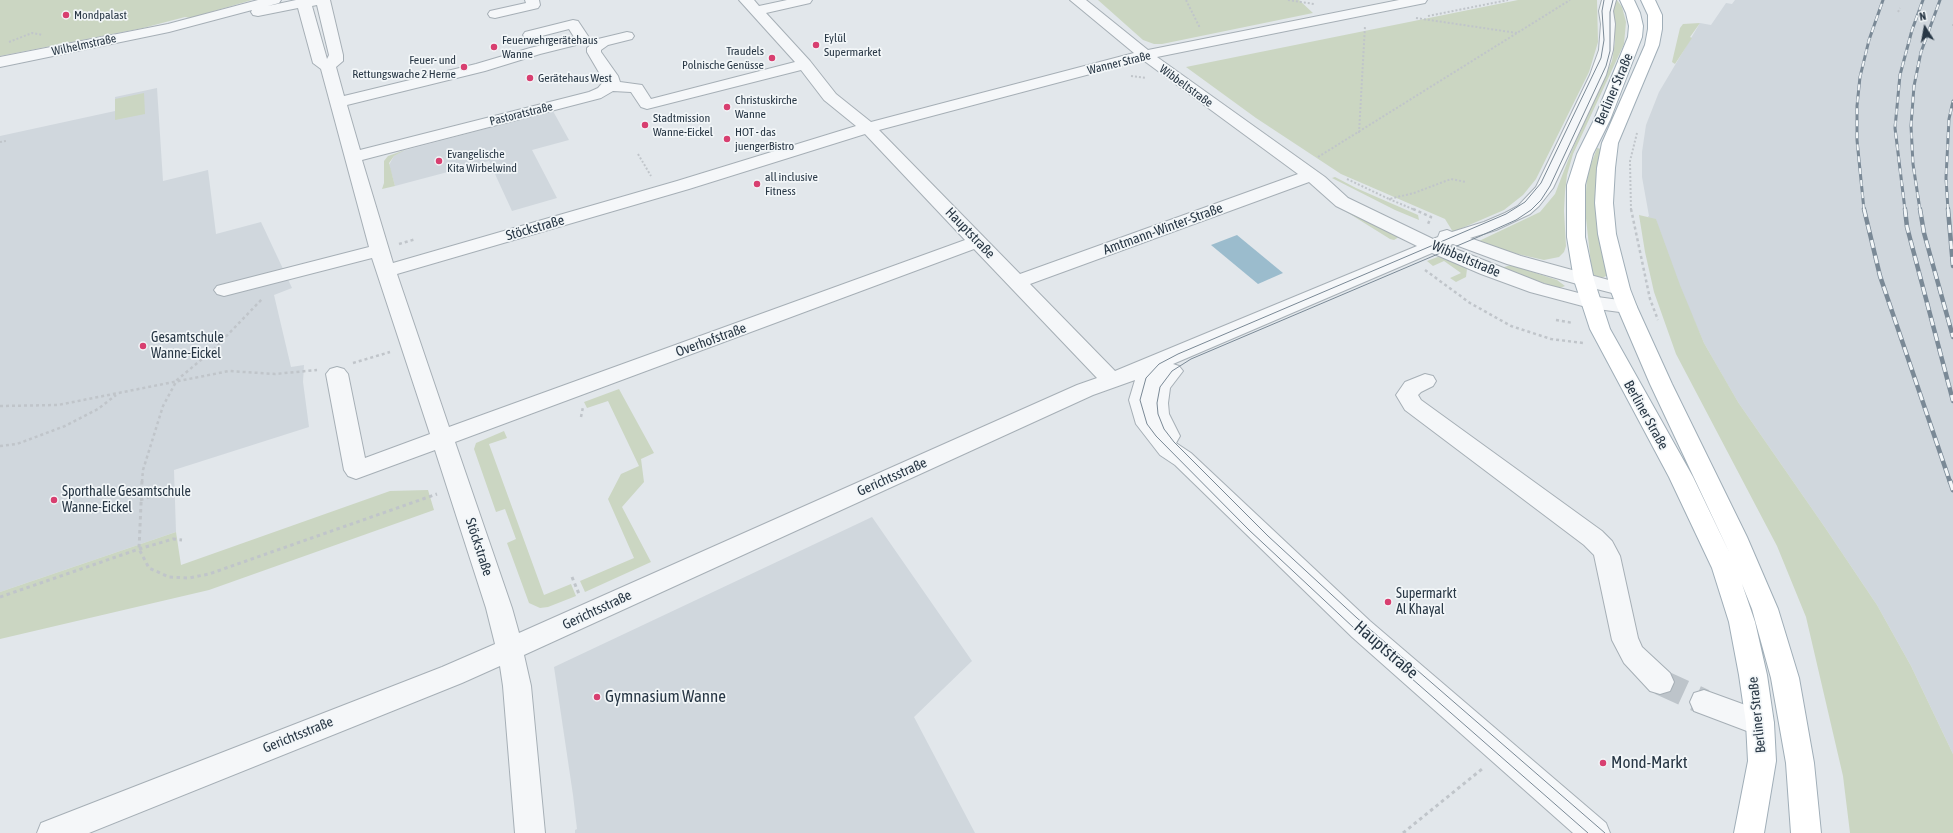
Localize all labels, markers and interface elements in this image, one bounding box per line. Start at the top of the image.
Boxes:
place label: Mondpalast [74,8,127,22]
north arrow [1905,8,1945,48]
marker: Mondpalast [61,10,71,20]
text: N [1918,10,1927,23]
street label: Wilhelmstraße [51,31,117,59]
place label: Eylül Supermarket [824,31,881,59]
place label: Feuerwehrgerätehaus Wanne [502,33,598,61]
marker: Eylül Supermarket [811,40,821,50]
marker: Feuerwehrgerätehaus Wanne [489,42,499,52]
place label: Traudels Polnische Genüsse [682,44,764,72]
street label: Wanner Straße [1086,48,1152,78]
street label: Berliner Straße [1591,51,1637,127]
place label: Feuer- und Rettungswache 2 Herne [352,53,456,81]
marker: Traudels Polnische Genüsse [767,53,777,63]
marker: Feuer- und Rettungswache 2 Herne [459,62,469,72]
street label: Wibbeltstraße [1156,62,1216,110]
place label: Gerätehaus West [538,71,612,85]
marker: Gerätehaus West [525,73,535,83]
place label: Christuskirche Wanne [735,93,797,121]
street label: Pastoratstraße [488,99,554,129]
marker: Christuskirche Wanne [722,102,732,112]
place label: Stadtmission Wanne-Eickel [653,111,713,139]
marker: Stadtmission Wanne-Eickel [640,120,650,130]
place label: HOT - das juengerBistro [735,125,794,153]
marker: HOT - das juengerBistro [722,134,732,144]
place label: Evangelische Kita Wirbelwind [447,147,517,175]
marker: Evangelische Kita Wirbelwind [434,156,444,166]
place label: all inclusive Fitness [765,170,818,198]
marker: all inclusive Fitness [752,179,762,189]
street label: Amtmann-Winter-Straße [1101,200,1225,258]
street label: Hauptstraße [942,204,998,262]
street label: Stöckstraße [504,212,566,244]
street label: Wibbeltstraße [1429,237,1503,281]
street label: Overhofstraße [673,319,749,361]
place label: Gesamtschule Wanne-Eickel [151,330,224,362]
marker: Gesamtschule Wanne-Eickel [138,341,148,351]
street label: Berliner Straße [1620,377,1672,453]
street label: Gerichtsstraße [855,454,929,500]
place label: Sporthalle Gesamtschule Wanne-Eickel [62,484,191,516]
marker: Sporthalle Gesamtschule Wanne-Eickel [49,495,59,505]
street label: Stöckstraße [462,516,496,578]
place label: Supermarkt Al Khayal [1396,586,1457,618]
street label: Gerichtsstraße [560,587,634,633]
marker: Supermarkt Al Khayal [1383,597,1393,607]
street label: Hauptstraße [1350,617,1422,683]
street label: Berliner Straße [1745,676,1769,754]
place label: Gymnasium Wanne [605,687,726,707]
marker: Gymnasium Wanne [592,692,602,702]
street label: Gerichtsstraße [260,713,336,757]
place label: Mond-Markt [1611,753,1688,773]
marker: Mond-Markt [1598,758,1608,768]

